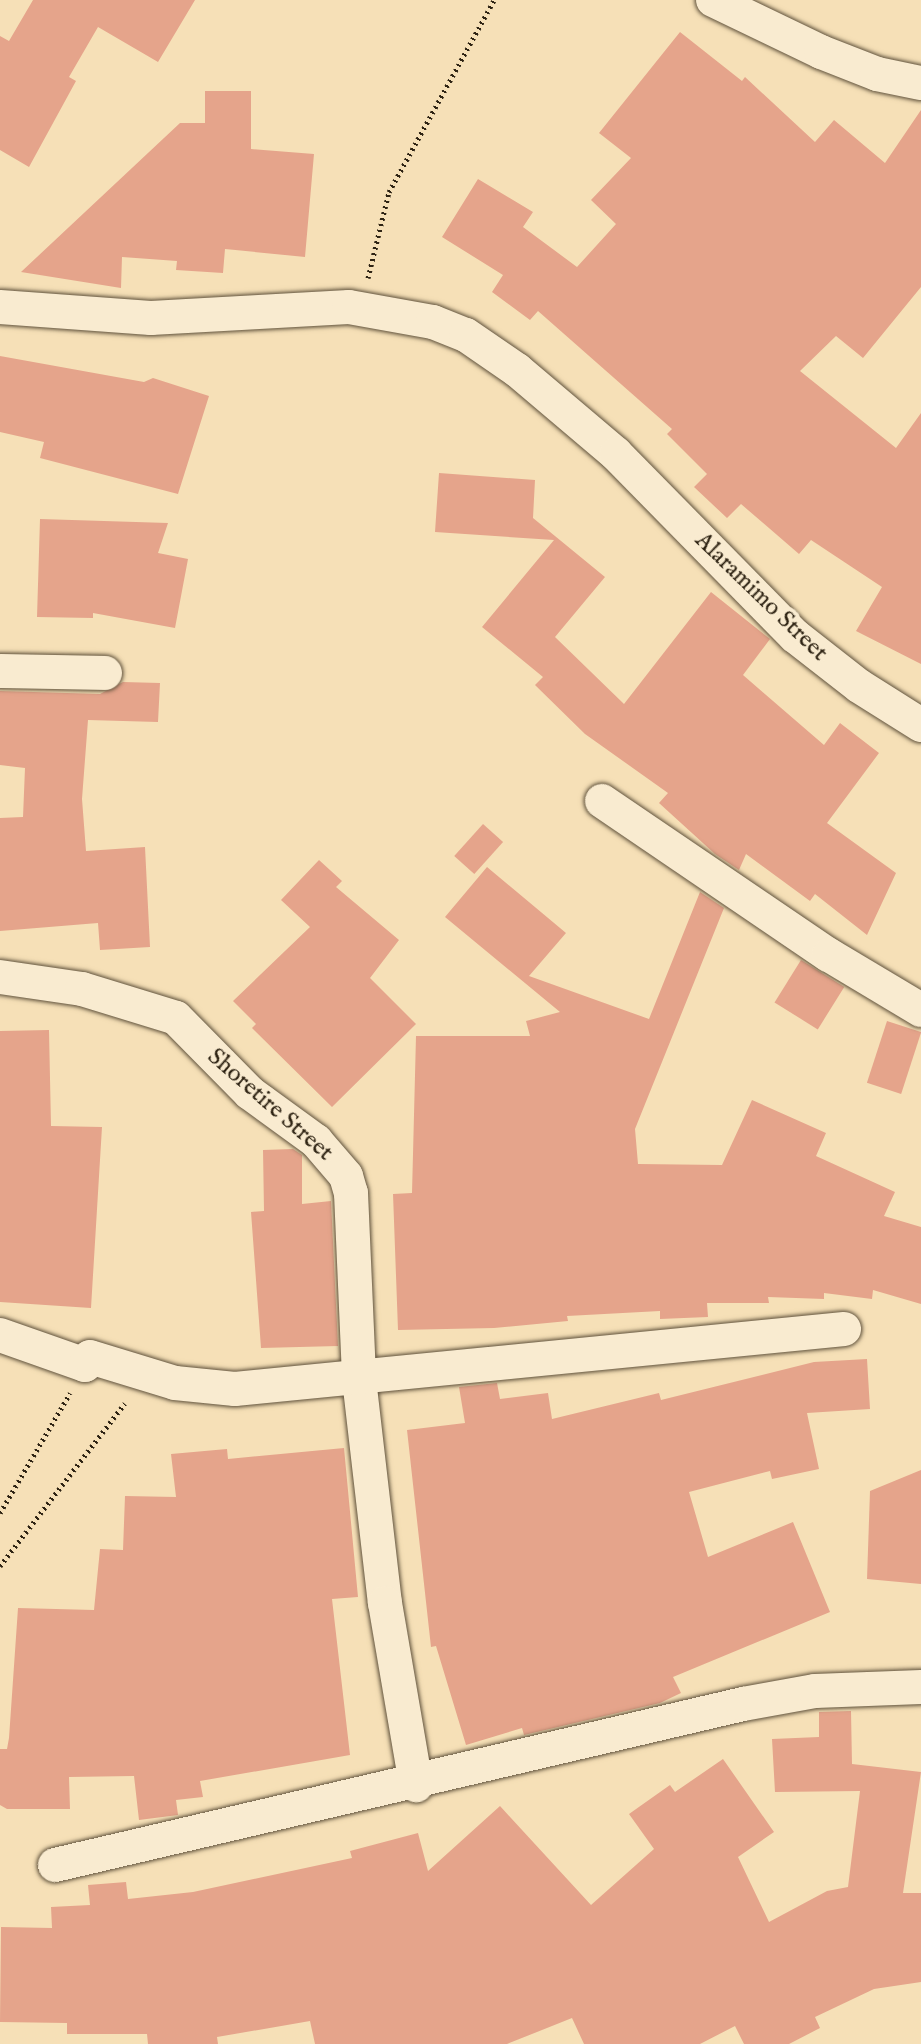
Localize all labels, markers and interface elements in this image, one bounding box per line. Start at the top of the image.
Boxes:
street label: Alaramimo Street [689,526,833,668]
street label: Shoretire Street [201,1043,339,1167]

